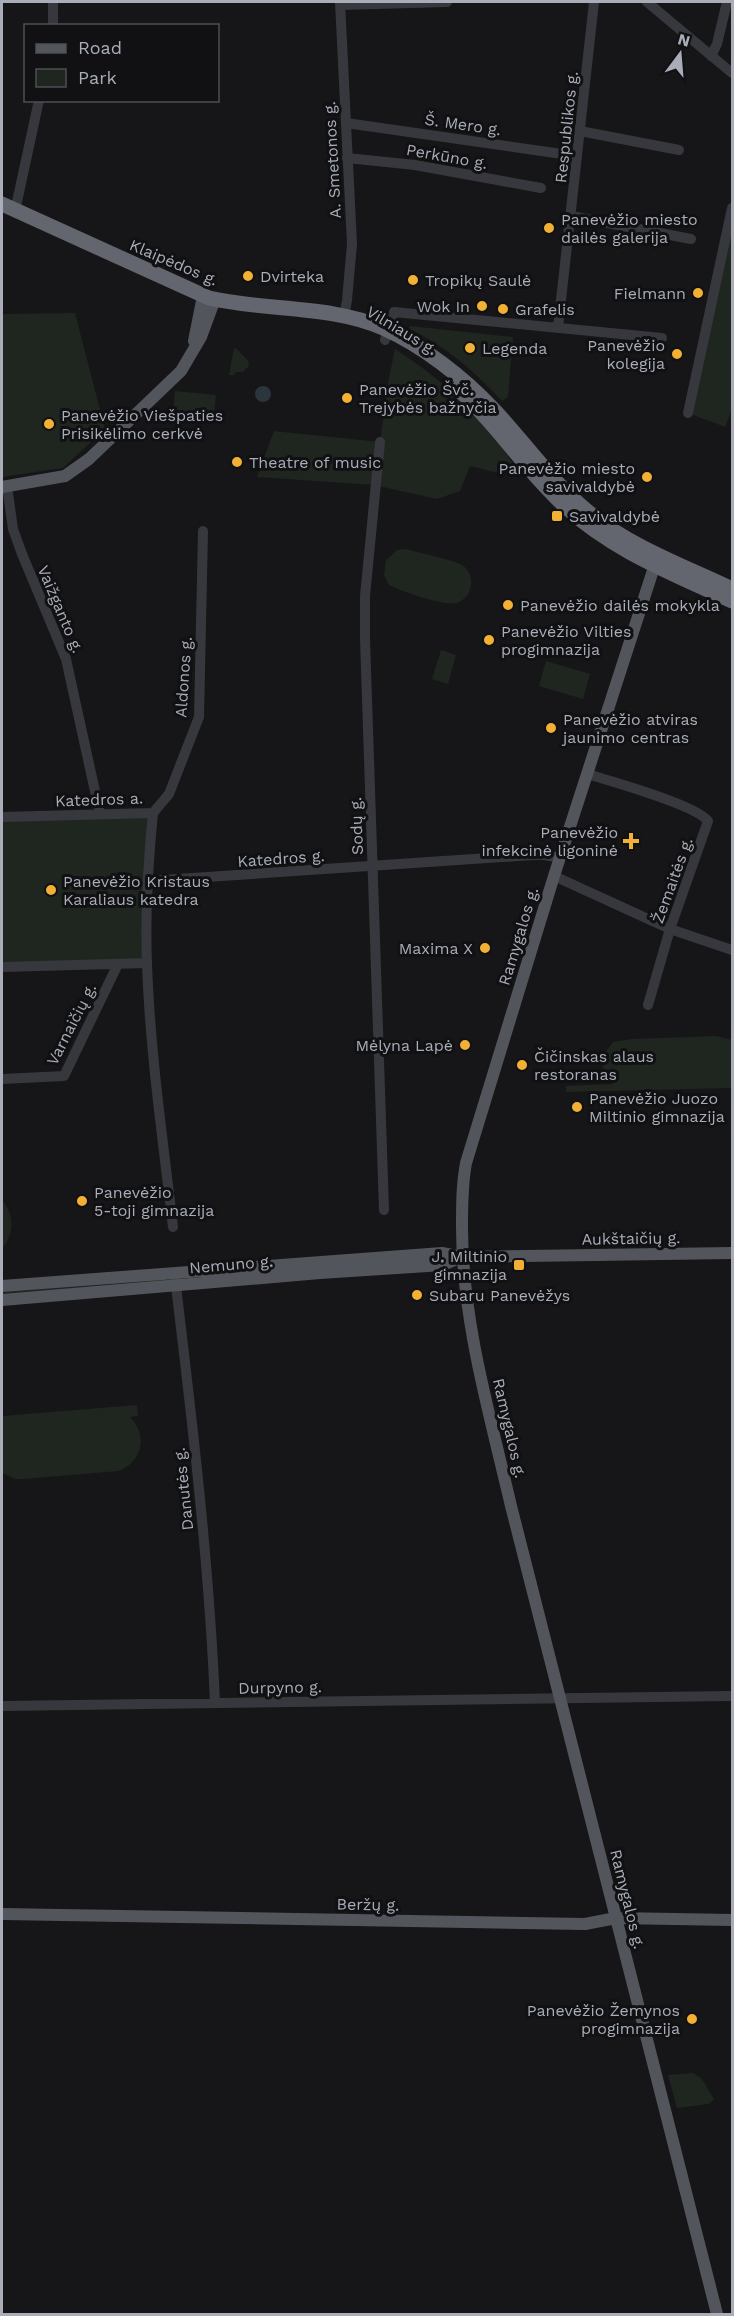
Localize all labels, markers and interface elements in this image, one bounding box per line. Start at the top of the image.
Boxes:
legend [24,24,219,102]
north arrow [650,24,710,84]
text: N [676,29,692,51]
text: Road [78,37,122,58]
text: Park [78,67,117,88]
street label: Respublikos g. [551,70,582,184]
street label: A. Smetonos g. [320,101,345,219]
street label: Š. Mero g. [424,110,502,139]
street label: Perkūno g. [405,140,489,173]
place label: Panevėžio miesto dailės galerija [561,210,698,247]
marker: Panevėžio miesto dailės galerija [542,221,556,235]
street label: Klaipėdos g. [127,235,221,290]
place label: Dvirteka [260,267,324,286]
marker: Dvirteka [241,269,255,283]
place label: Tropikų Saulė [425,271,531,290]
marker: Tropikų Saulė [406,273,420,287]
place label: Fielmann [614,284,686,303]
marker: Fielmann [691,286,705,300]
place label: Wok In [417,297,470,316]
marker: Wok In [475,299,489,313]
place label: Grafelis [515,300,575,319]
street label: Vilniaus g. [363,302,441,359]
marker: Grafelis [496,302,510,316]
place label: Panevėžio kolegija [587,336,665,373]
place label: Legenda [482,339,547,358]
marker: Legenda [463,341,477,355]
marker: Panevėžio kolegija [670,347,684,361]
place label: Panevėžio Švč. Trejybės bažnyčia [359,380,497,417]
marker: Panevėžio Švč. Trejybės bažnyčia [340,391,354,405]
place label: Panevėžio Viešpaties Prisikėlimo cerkvė [61,406,223,443]
marker: Panevėžio Viešpaties Prisikėlimo cerkvė [42,417,56,431]
place label: Theatre of music [249,453,381,472]
marker: Theatre of music [230,455,244,469]
place label: Panevėžio miesto savivaldybė [498,459,635,496]
marker: Panevėžio miesto savivaldybė [640,470,654,484]
place label: Savivaldybė [569,507,660,526]
marker: Savivaldybė [550,509,564,523]
street label: Vaižganto g. [34,563,87,656]
place label: Panevėžio dailės mokykla [520,596,720,615]
marker: Panevėžio dailės mokykla [501,598,515,612]
place label: Panevėžio Vilties progimnazija [501,622,631,659]
marker: Panevėžio Vilties progimnazija [482,633,496,647]
street label: Aldonos g. [171,636,196,718]
place label: Panevėžio atviras jaunimo centras [561,710,698,747]
marker: Panevėžio atviras jaunimo centras [544,721,558,735]
street label: Katedros a. [55,788,143,811]
street label: Sodų g. [346,797,367,855]
place label: Panevėžio infekcinė ligoninė [482,823,618,860]
marker: Panevėžio infekcinė ligoninė [622,832,640,850]
street label: Žemaitės g. [648,835,697,926]
street label: Katedros g. [237,846,325,871]
place label: Panevėžio Kristaus Karaliaus katedra [63,872,210,909]
marker: Panevėžio Kristaus Karaliaus katedra [44,883,58,897]
street label: Ramygalos g. [495,885,542,988]
place label: Maxima X [399,939,473,958]
marker: Maxima X [478,941,492,955]
street label: Varnaičių g. [43,980,100,1068]
place label: Mėlyna Lapė [356,1036,453,1055]
marker: Mėlyna Lapė [458,1038,472,1052]
place label: Čičinskas alaus restoranas [534,1047,654,1084]
marker: Čičinskas alaus restoranas [515,1058,529,1072]
place label: Panevėžio Juozo Miltinio gimnazija [589,1089,725,1126]
marker: Panevėžio Juozo Miltinio gimnazija [570,1100,584,1114]
place label: Panevėžio 5-toji gimnazija [94,1183,214,1220]
marker: Panevėžio 5-toji gimnazija [75,1194,89,1208]
street label: Aukštaičių g. [581,1228,681,1249]
place label: J. Miltinio gimnazija [431,1247,507,1284]
street label: Nemuno g. [189,1251,274,1278]
marker: J. Miltinio gimnazija [512,1258,526,1272]
place label: Subaru Panevėžys [429,1286,570,1305]
marker: Subaru Panevėžys [410,1288,424,1302]
street label: Ramygalos g. [489,1376,530,1480]
street label: Danutės g. [170,1447,197,1531]
street label: Durpyno g. [238,1677,322,1698]
street label: Ramygalos g. [606,1847,649,1951]
street label: Beržų g. [336,1894,400,1915]
place label: Panevėžio Žemynos progimnazija [527,2001,680,2038]
marker: Panevėžio Žemynos progimnazija [685,2012,699,2026]

